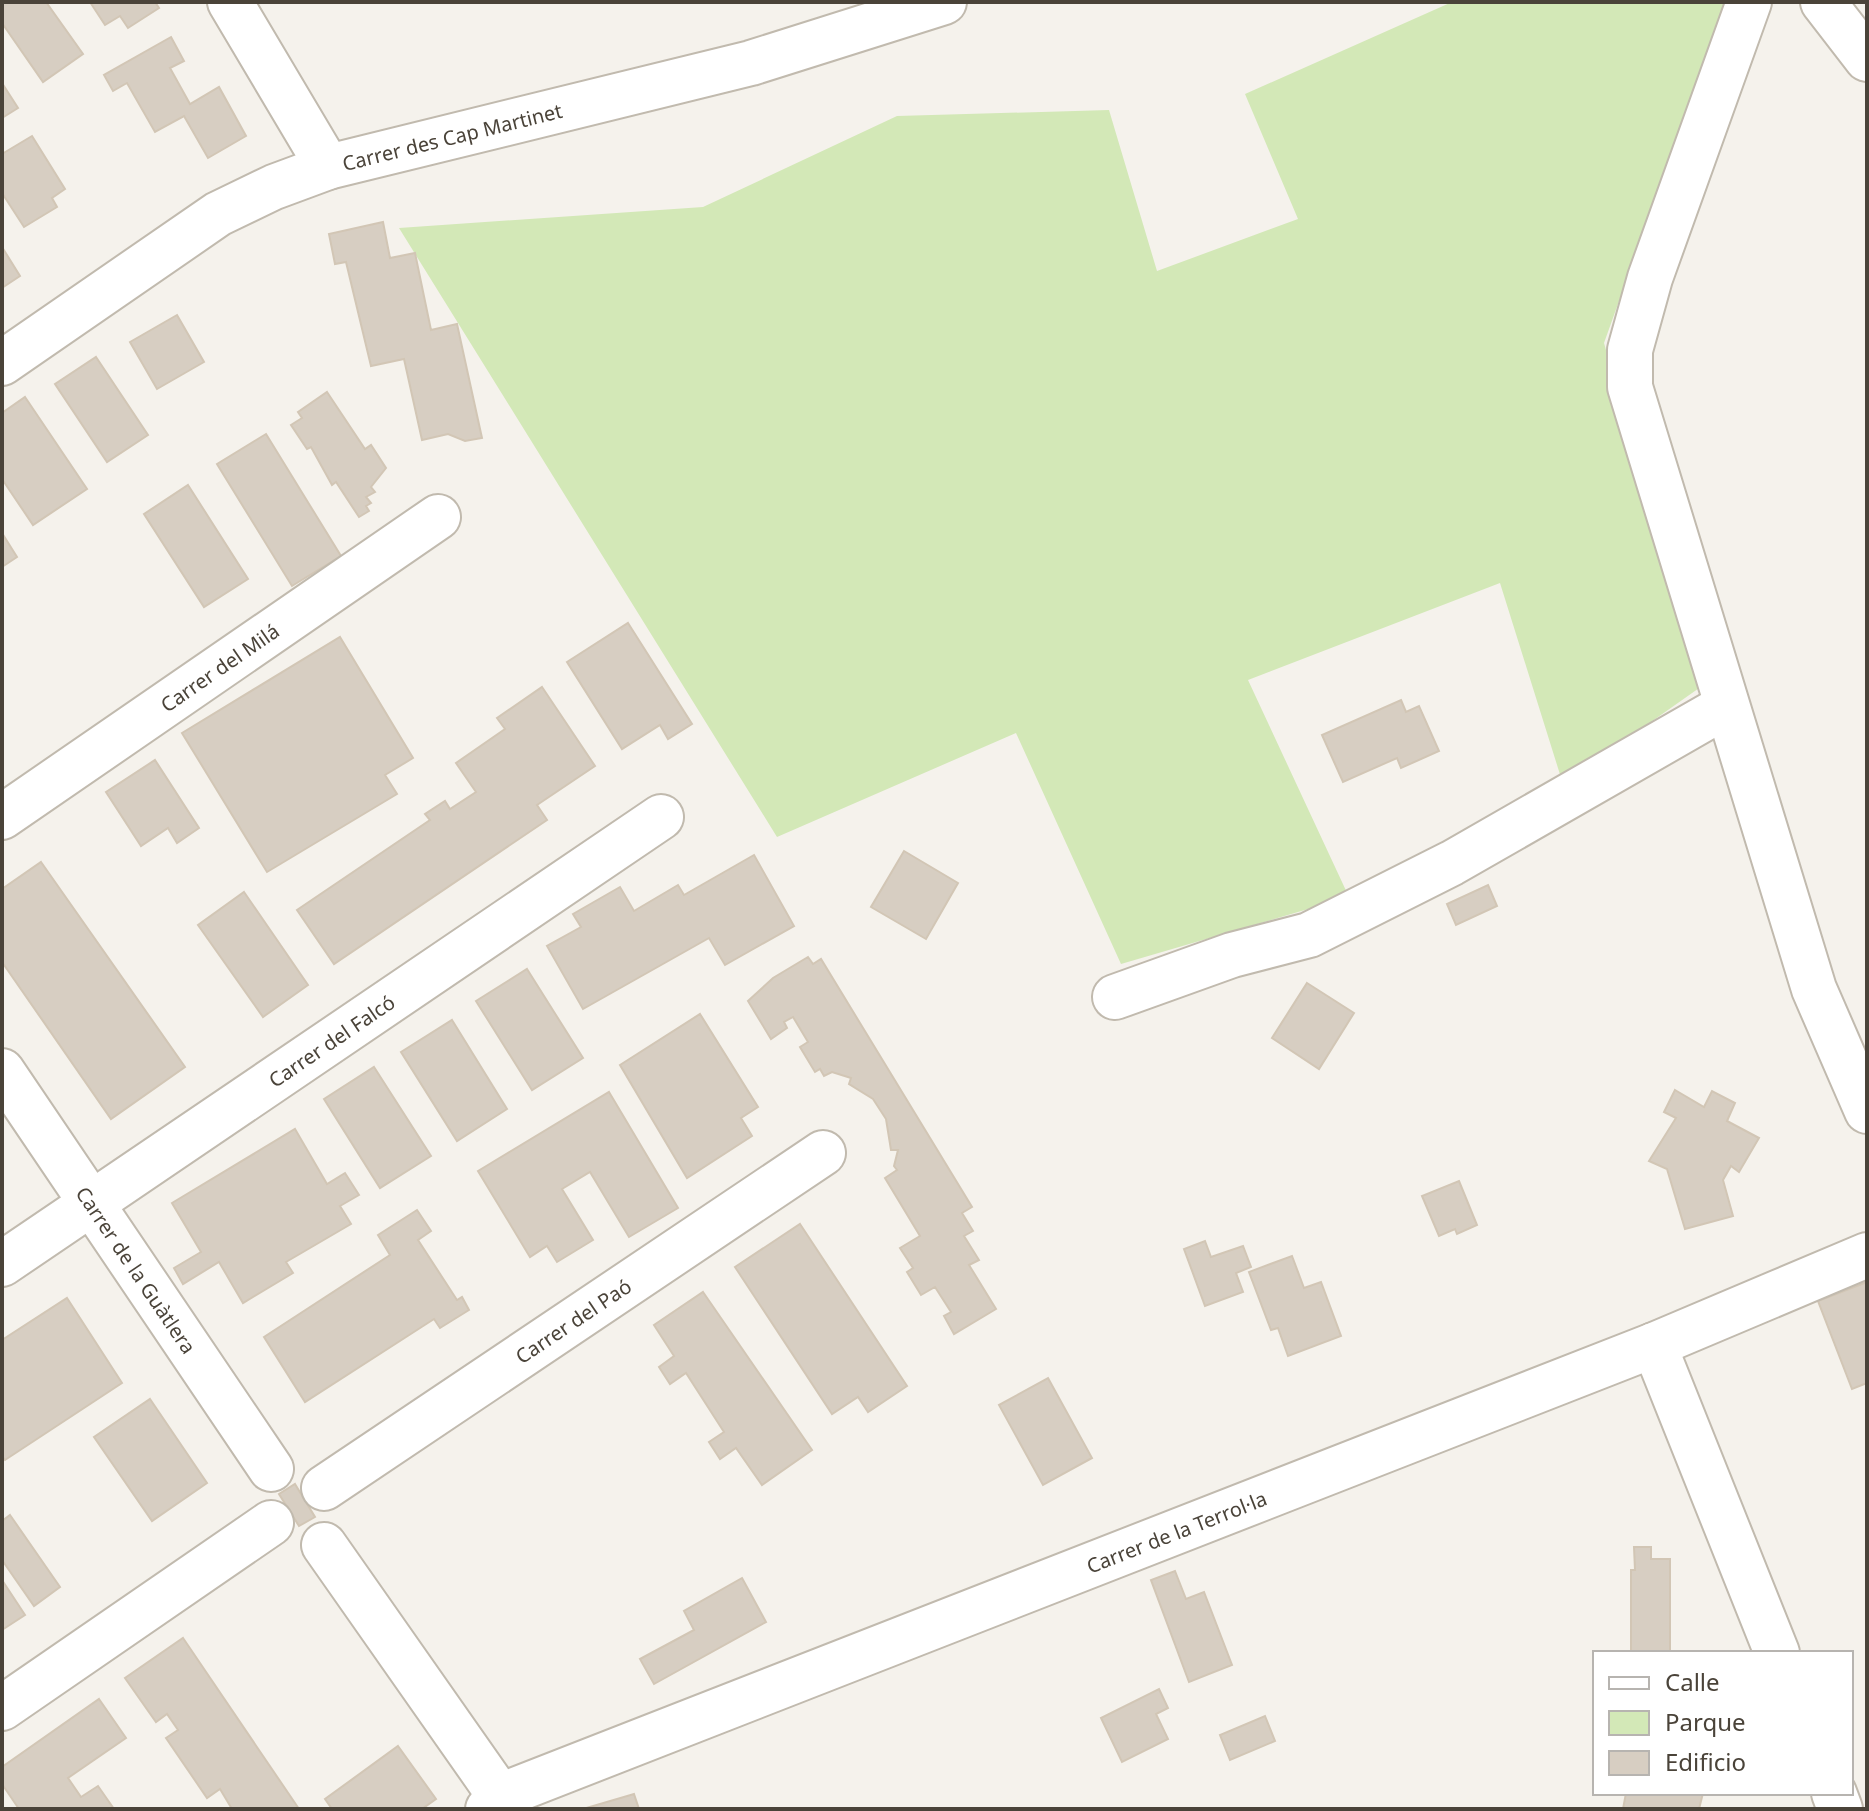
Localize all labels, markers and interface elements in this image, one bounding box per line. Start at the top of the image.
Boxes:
street label: Carrer des Cap Martinet [339,96,565,177]
street label: Carrer del Milá [155,617,284,718]
street label: Carrer del Falcó [263,988,400,1093]
street label: Carrer de la Guàtlera [70,1181,202,1359]
street label: Carrer del Paó [510,1272,636,1369]
street label: Carrer de la Terrol·la [1082,1484,1271,1579]
legend [1593,1651,1853,1795]
text: Calle [1665,1665,1720,1698]
text: Parque [1665,1705,1746,1738]
text: Edificio [1665,1745,1746,1778]

